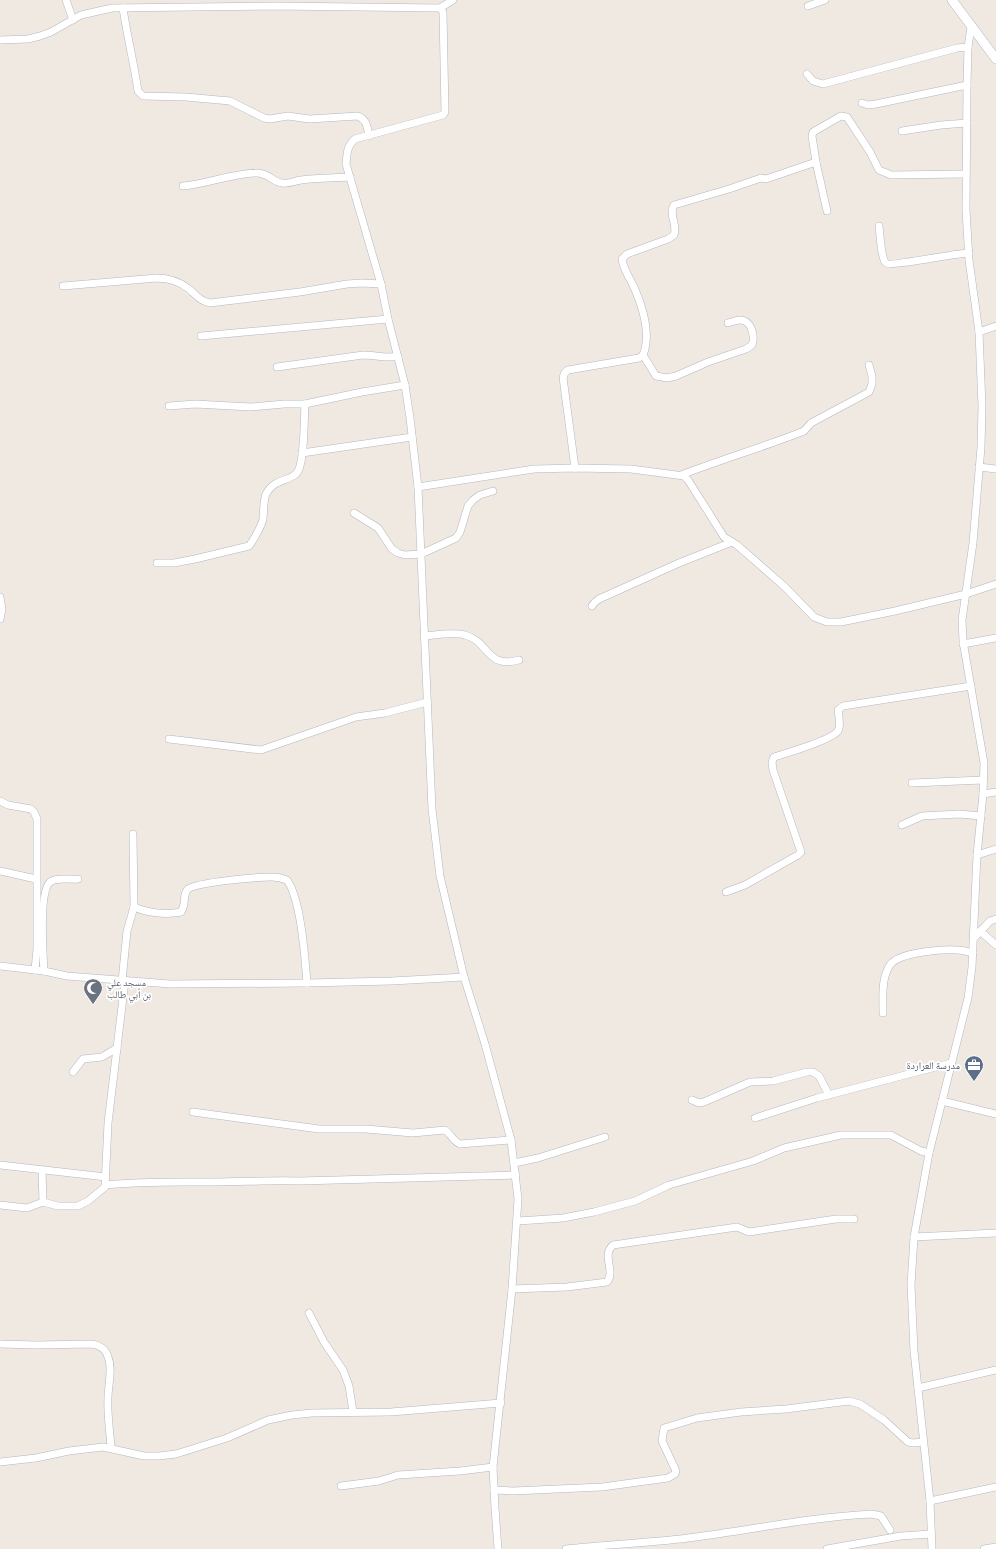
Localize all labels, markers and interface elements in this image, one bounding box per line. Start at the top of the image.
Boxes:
place label: مسجد علي بن أبي طالب [107,976,151,1003]
mosque icon: مسجد علي بن أبي طالب [82,977,104,1005]
office icon: مدرسة العراردة [963,1054,985,1082]
place label: مدرسة العراردة [907,1059,960,1073]

